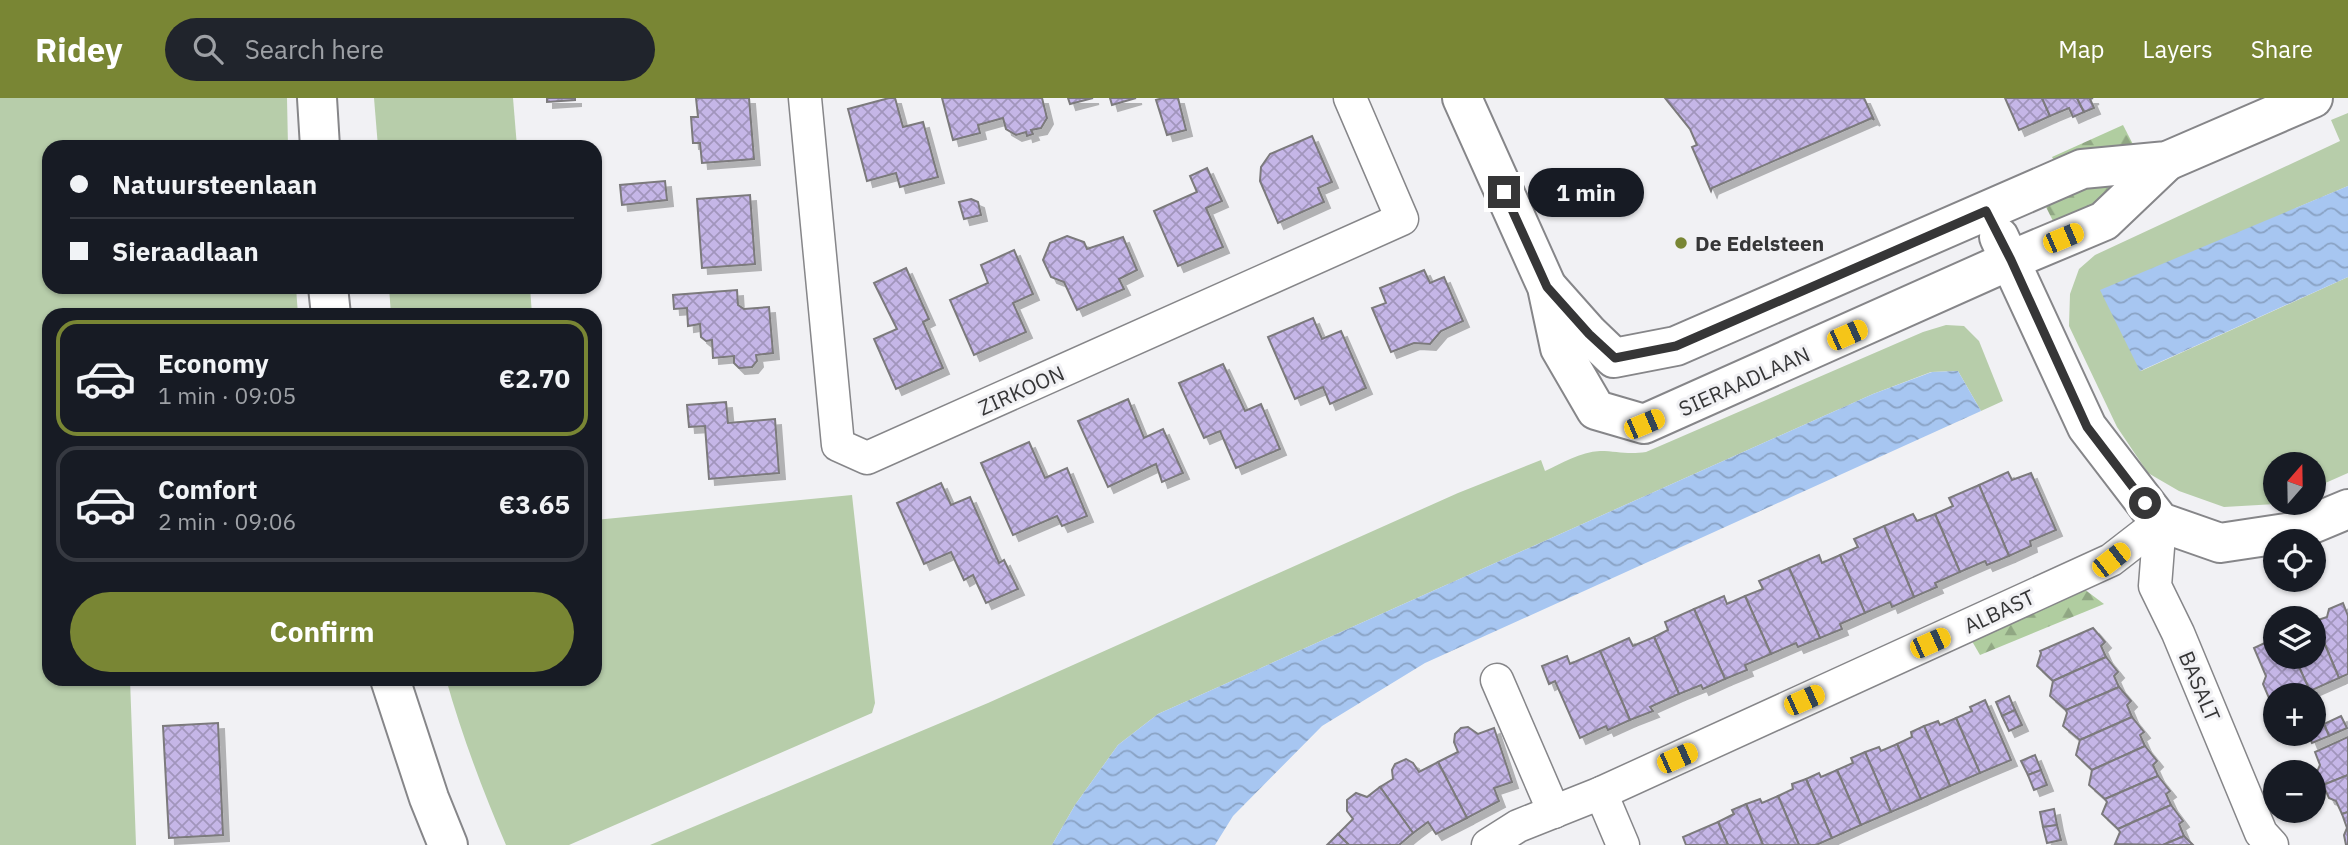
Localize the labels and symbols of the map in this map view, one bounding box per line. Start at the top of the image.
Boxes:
callout: 1 min [1528,168,1644,217]
route end [1488,176,1520,208]
car [2040,220,2087,256]
place label: De Edelsteen [1695,229,1824,257]
marker: De Edelsteen [1673,235,1689,251]
car [1824,317,1871,353]
street label: SIERAADLAAN [1674,340,1814,422]
street label: ZIRKOON [974,359,1068,421]
car [1621,406,1668,442]
north arrow [2263,452,2326,514]
route start [2129,487,2161,519]
car [2088,539,2135,581]
street label: ALBAST [1959,582,2039,640]
car [1907,625,1954,661]
street label: BASALT [2173,647,2227,725]
car [1781,682,1828,718]
car [1654,740,1701,776]

